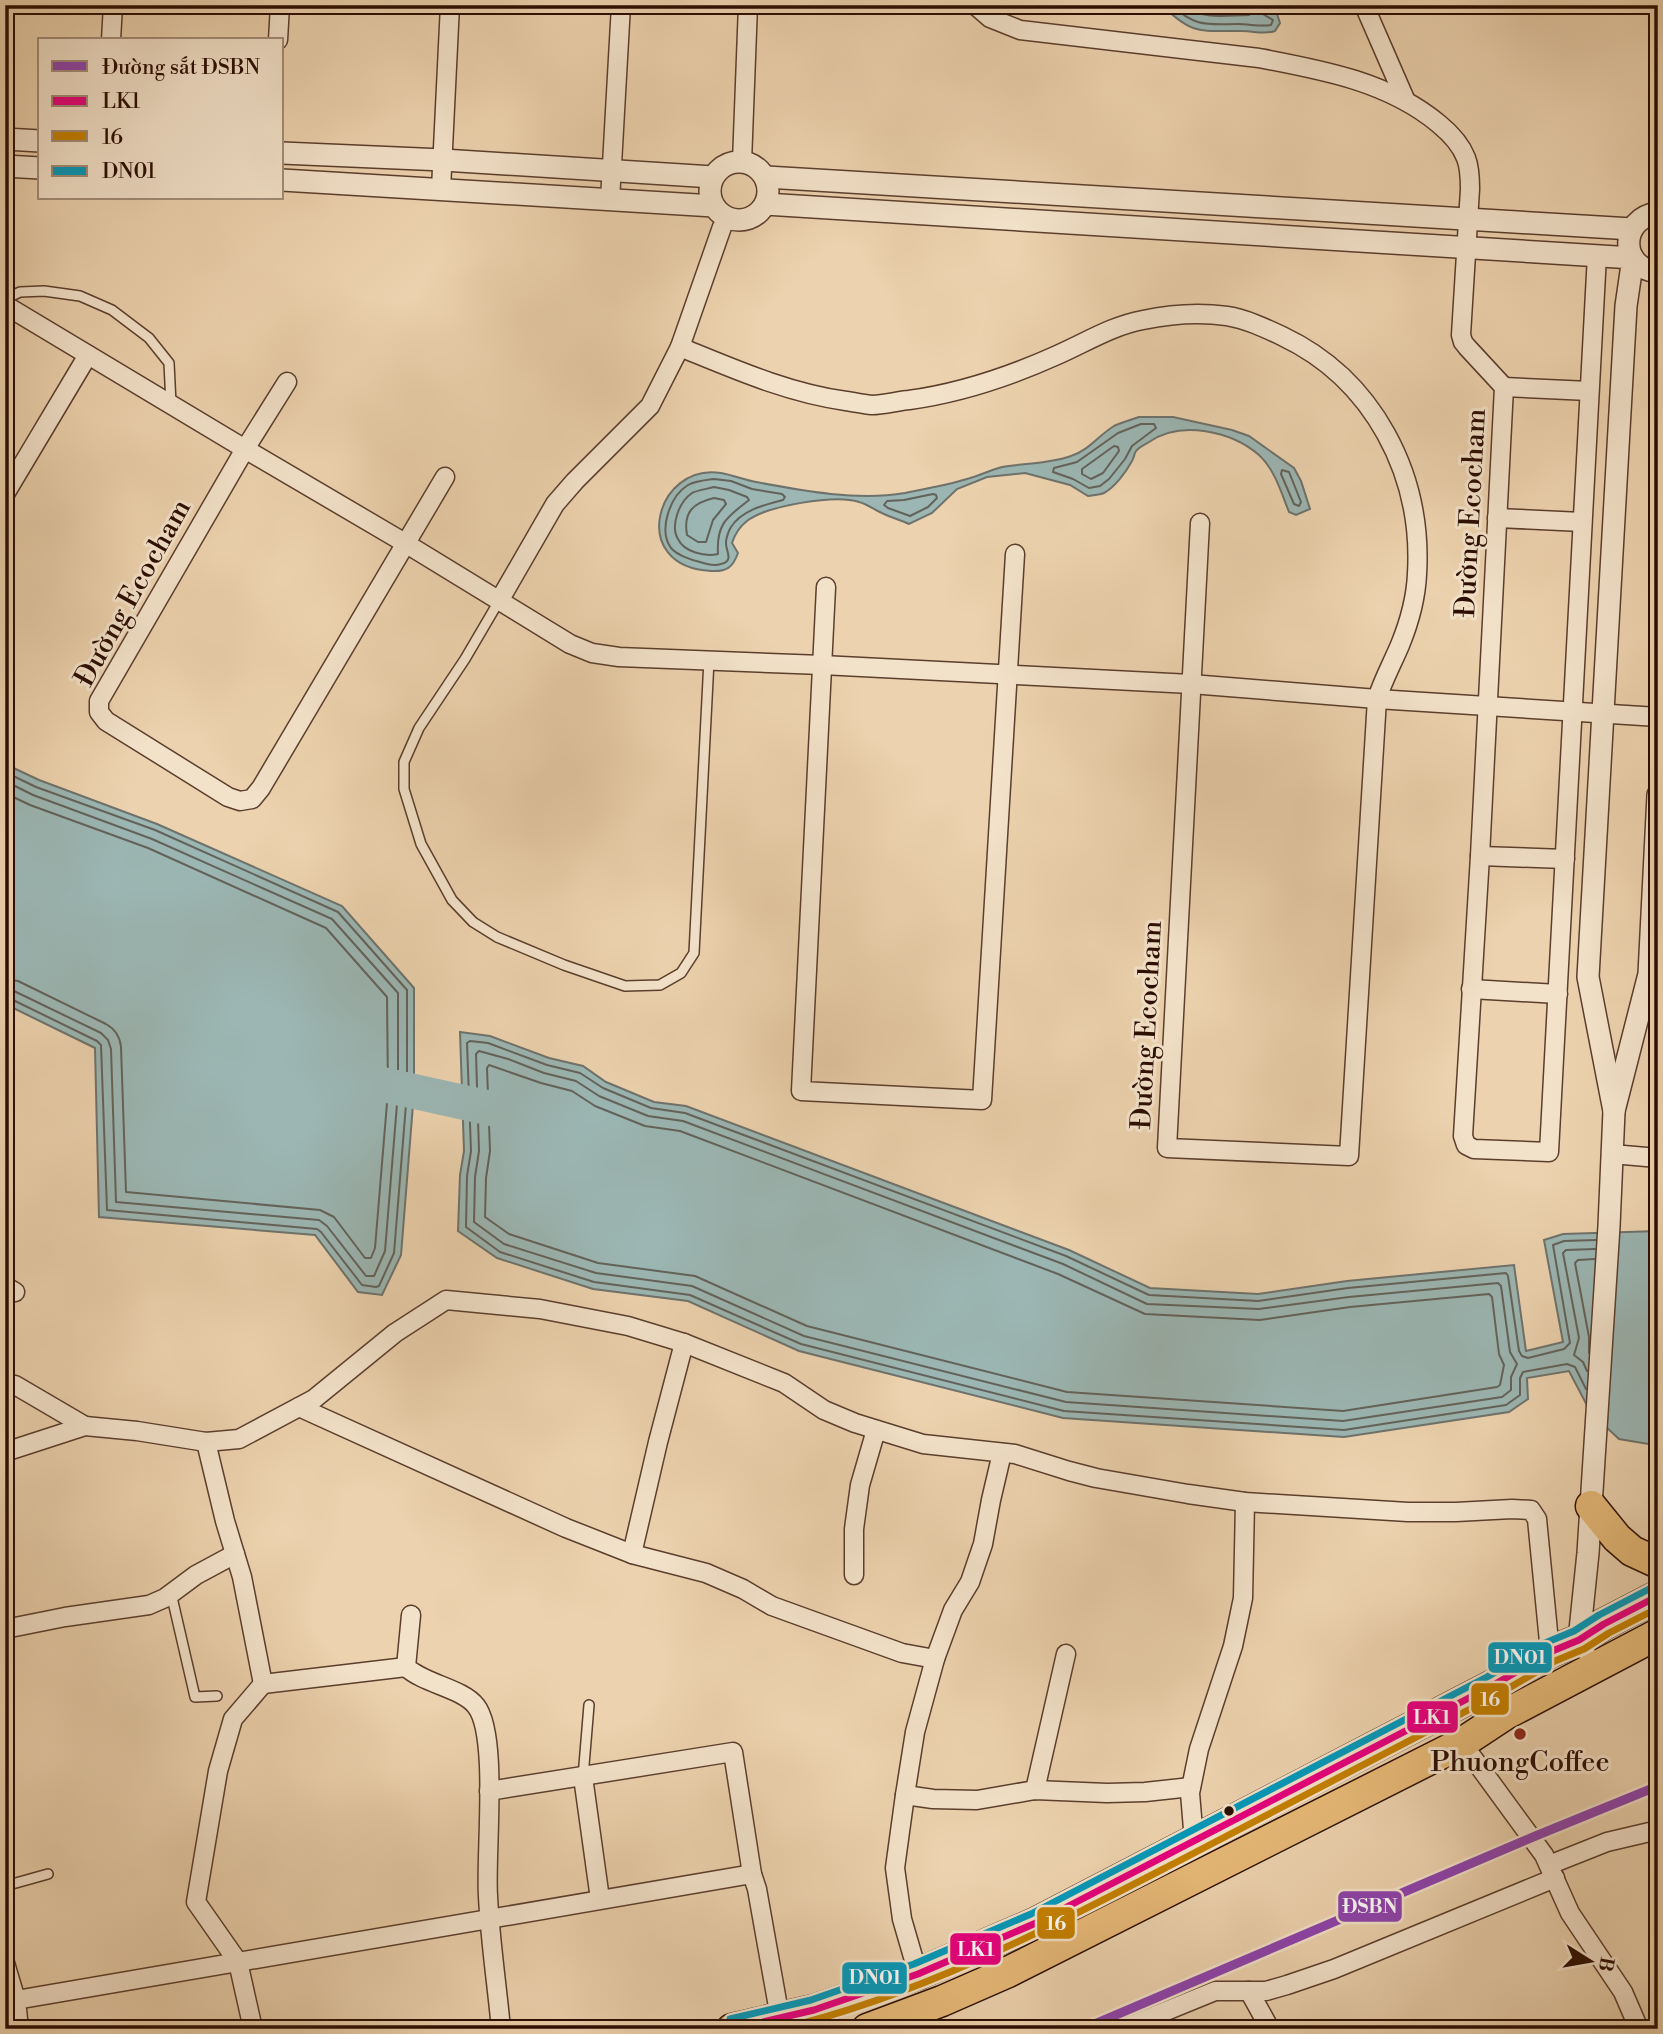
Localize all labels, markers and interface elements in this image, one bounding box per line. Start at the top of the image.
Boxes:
legend [38,38,284,200]
text: Đường sắt ĐSBN [102,55,261,81]
text: LK1 [102,89,140,115]
text: 16 [102,125,123,151]
text: DN01 [102,159,156,185]
street label: Đường Ecocham [1448,408,1494,618]
street label: Đường Ecocham [67,493,199,693]
street label: Đường Ecocham [1124,920,1170,1130]
line badge: DN01 [1487,1641,1553,1674]
text: DN01 [1494,1646,1546,1670]
line badge: 16 [1470,1682,1510,1716]
text: 16 [1480,1688,1500,1712]
line badge: LK1 [1406,1700,1459,1734]
text: LK1 [1413,1706,1451,1730]
marker: PhuongCoffee [1512,1726,1528,1742]
place label: PhuongCoffee [1430,1745,1610,1780]
unlabelled marker [1222,1804,1236,1818]
line badge: ĐSBN [1337,1890,1403,1923]
text: ĐSBN [1341,1895,1398,1919]
line badge: 16 [1036,1906,1076,1940]
text: 16 [1046,1912,1066,1936]
north arrow [1554,1926,1624,1996]
line badge: LK1 [949,1932,1002,1966]
text: LK1 [957,1938,995,1962]
text: B [1593,1955,1619,1973]
line badge: DN01 [841,1961,908,1995]
text: DN01 [849,1966,901,1990]

